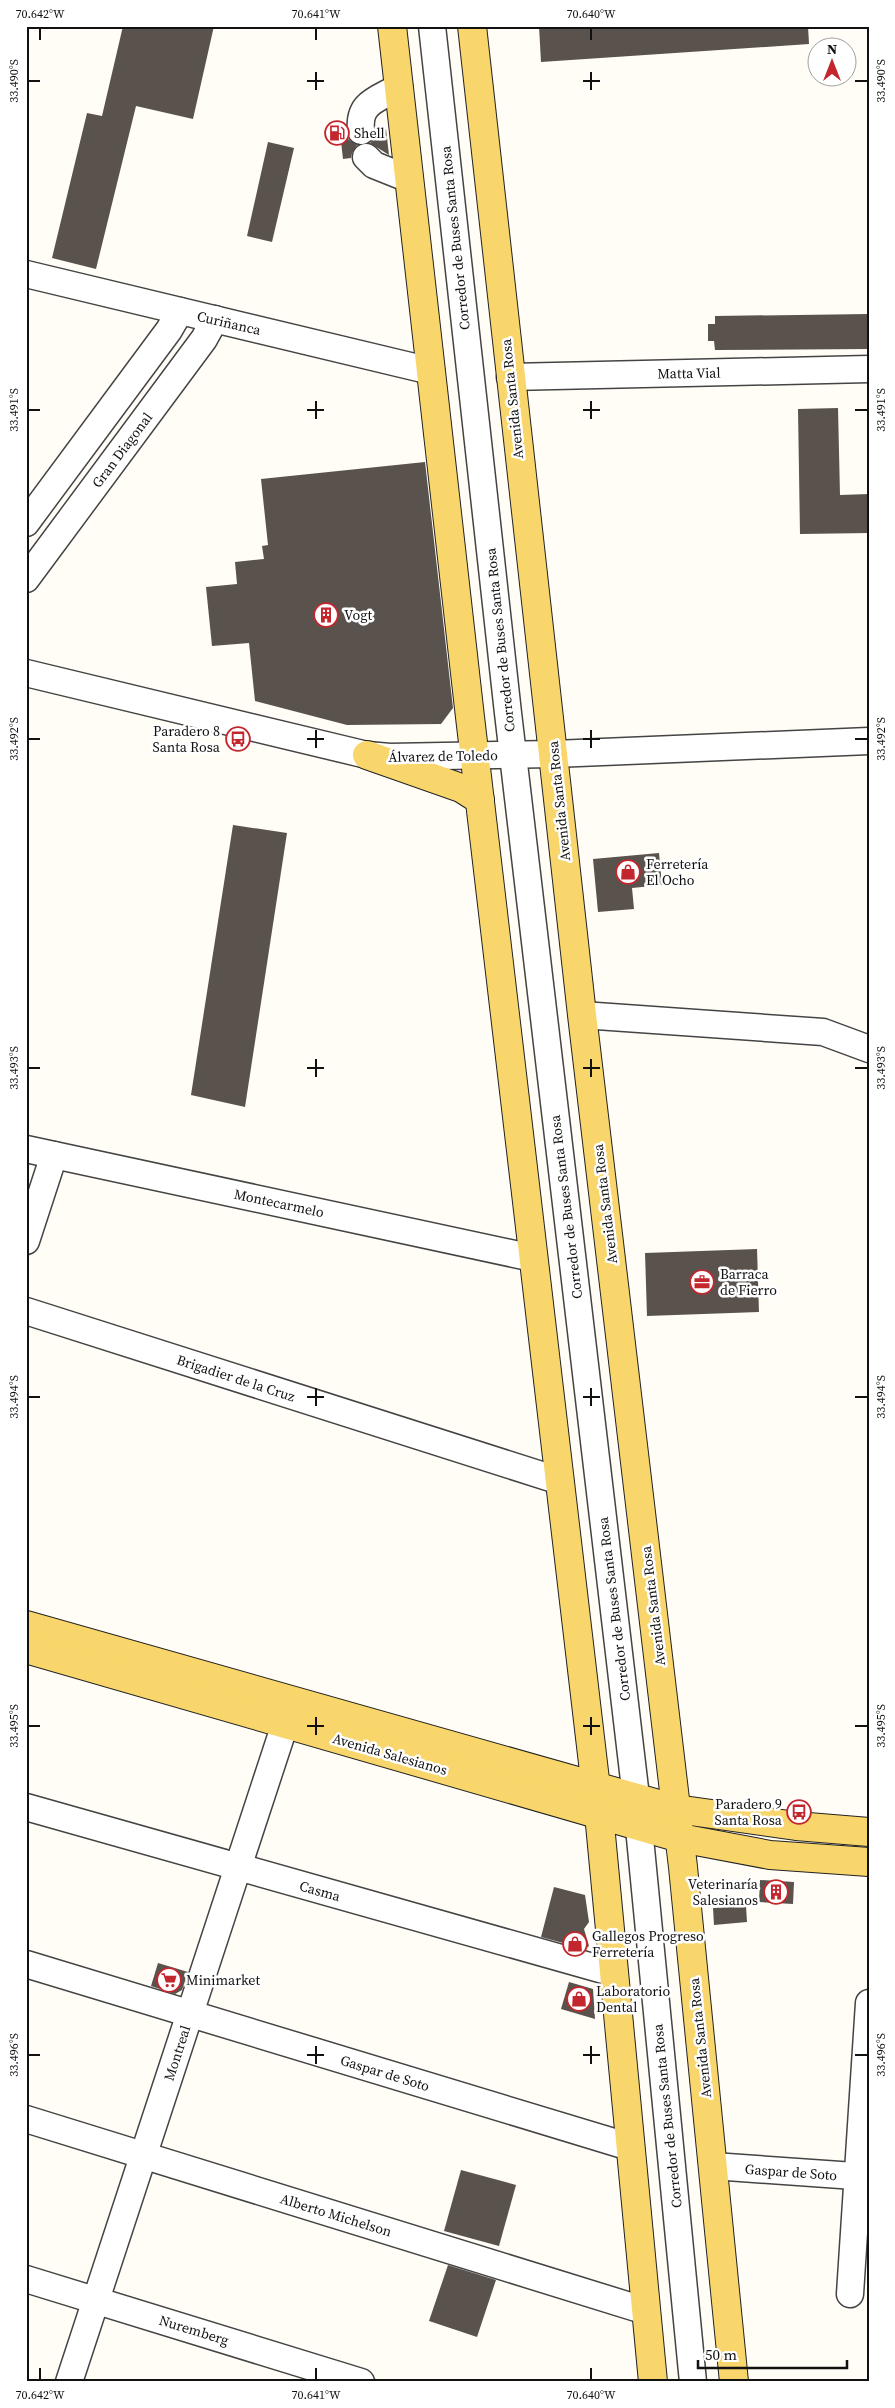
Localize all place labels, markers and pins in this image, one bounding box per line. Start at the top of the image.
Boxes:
fuel station icon: Shell [324,120,350,146]
place label: Shell [354,123,385,143]
building icon: Vogt [313,602,339,628]
place label: Vogt [344,605,372,625]
place label: Paradero 8 Santa Rosa [153,721,221,757]
bus stop icon: Paradero 8 Santa Rosa [225,726,251,752]
place label: Ferretería El Ocho [646,854,709,890]
shop icon: Ferretería El Ocho [615,859,641,885]
place label: Barraca de Fierro [720,1264,777,1300]
office icon: Barraca de Fierro [689,1269,715,1295]
place label: Paradero 9 Santa Rosa [715,1794,783,1830]
bus stop icon: Paradero 9 Santa Rosa [786,1799,812,1825]
place label: Veterinaría Salesianos [688,1874,759,1910]
building icon: Veterinaría Salesianos [763,1879,789,1905]
place label: Gallegos Progreso Ferretería [592,1926,704,1962]
shop icon: Gallegos Progreso Ferretería [562,1931,588,1957]
supermarket icon: Minimarket [156,1967,182,1993]
place label: Minimarket [186,1970,260,1990]
place label: Laboratorio Dental [596,1981,670,2017]
shop icon: Laboratorio Dental [566,1986,592,2012]

